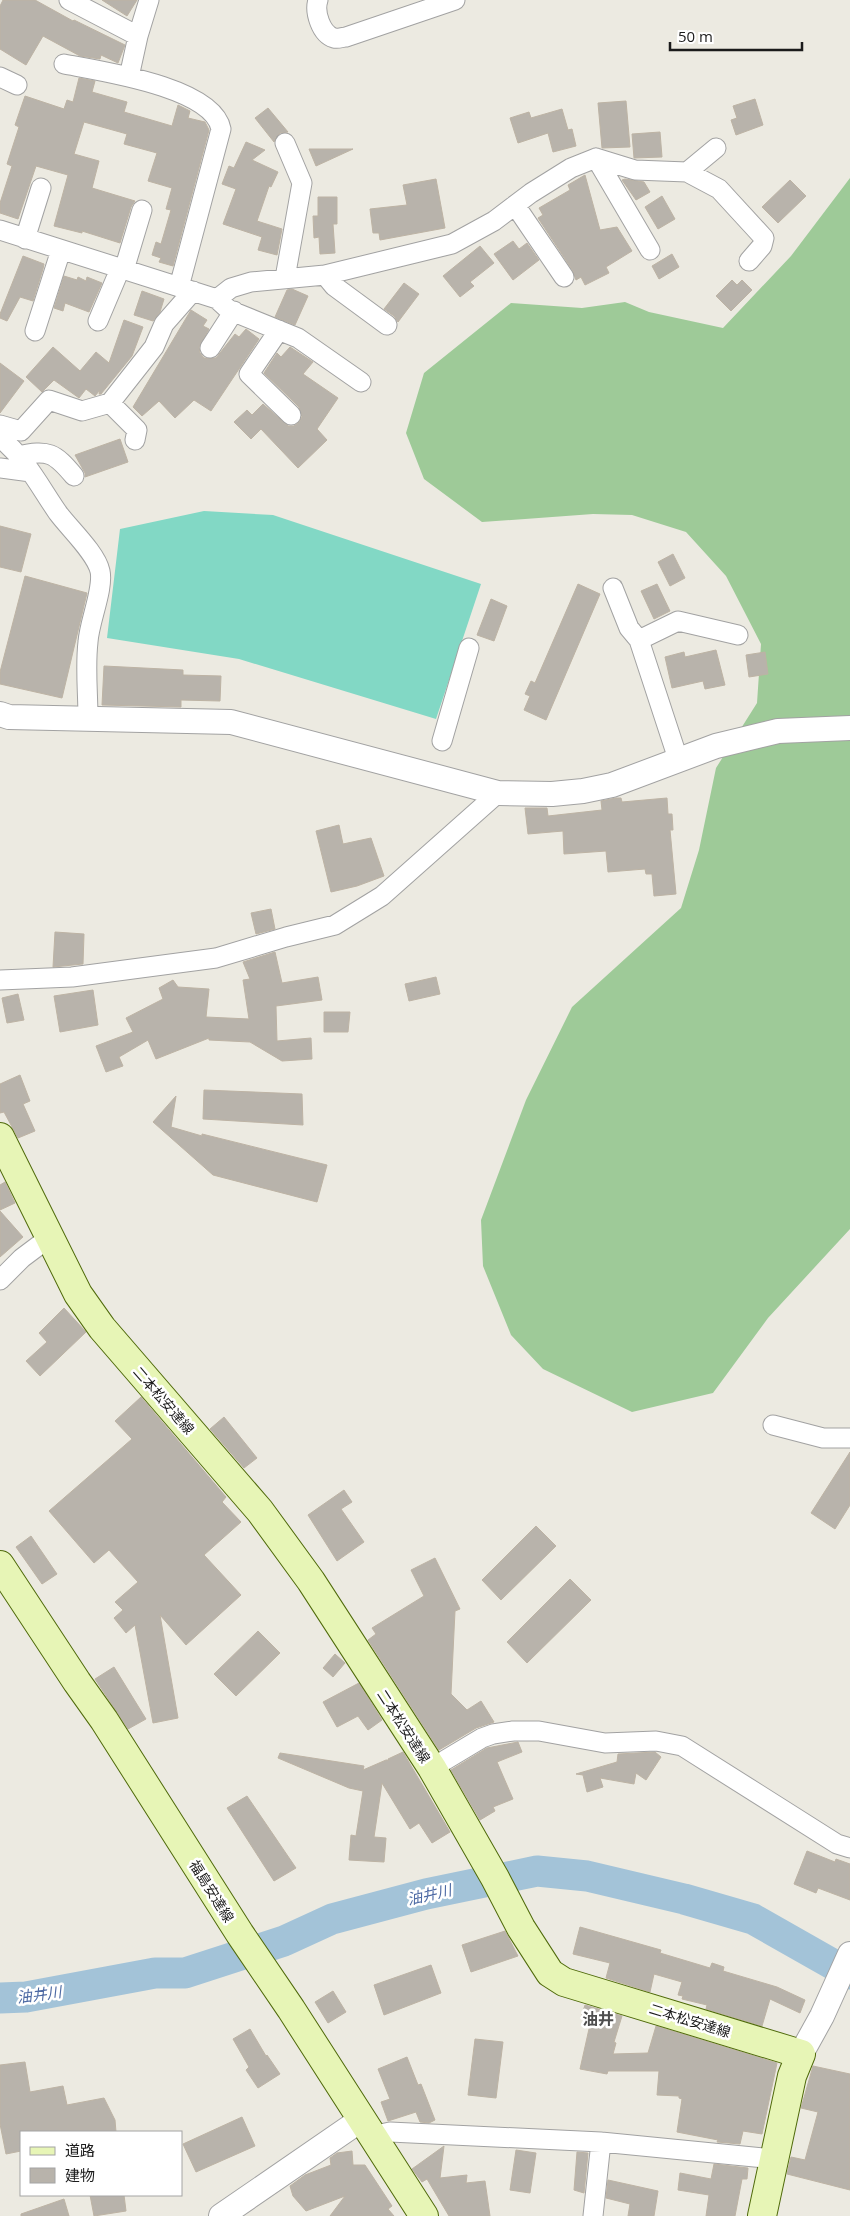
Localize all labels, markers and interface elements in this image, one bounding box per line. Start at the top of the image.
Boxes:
scale bar [670,20,802,52]
text: 50 m [678,26,713,46]
street label: 二本松安達線 [129,1362,199,1438]
street label: 二本松安達線 [373,1686,435,1766]
street label: 福島安達線 [185,1856,239,1926]
water label: 油井川 [405,1879,455,1909]
water label: 油井川 [15,1981,65,2007]
street label: 二本松安達線 [647,1999,733,2041]
district label: 油井 [582,2008,614,2030]
legend [20,2131,182,2196]
text: 道路 [65,2140,95,2160]
text: 建物 [65,2165,95,2185]

